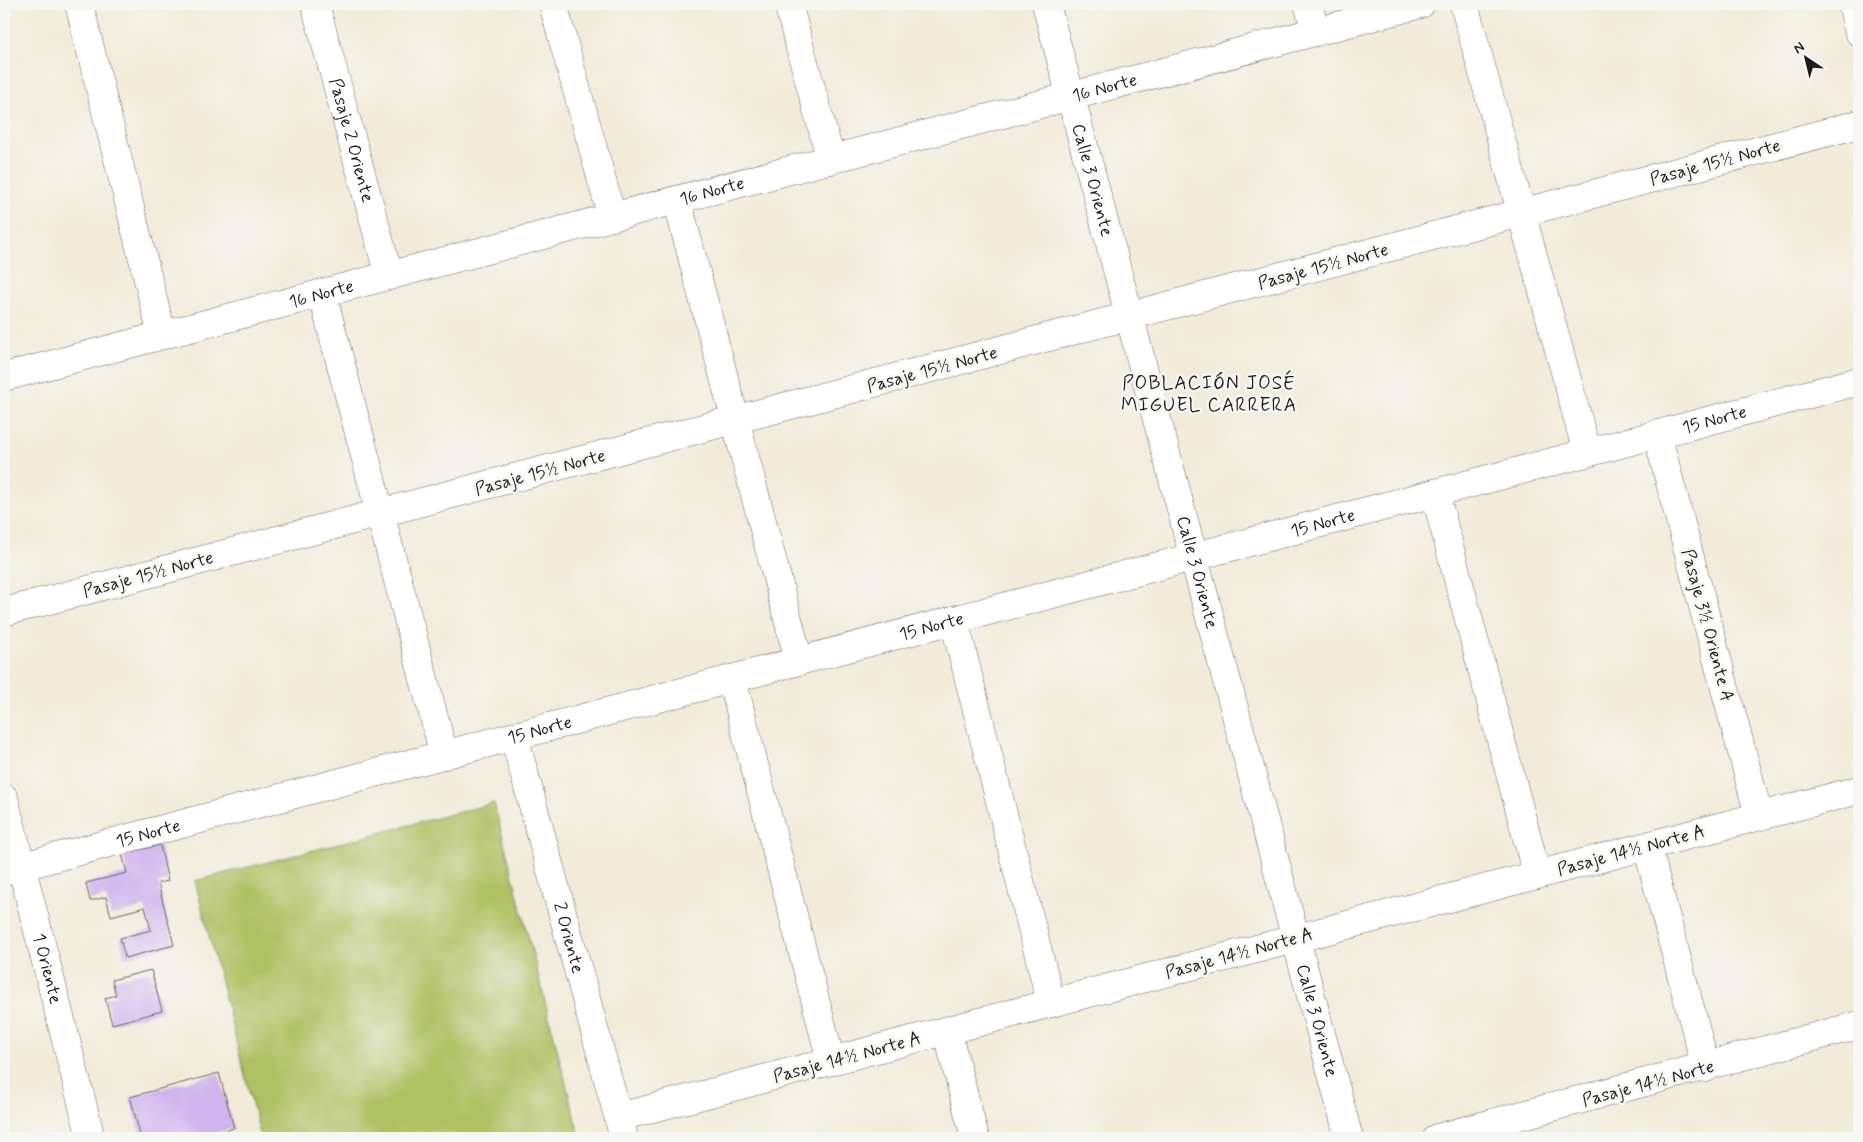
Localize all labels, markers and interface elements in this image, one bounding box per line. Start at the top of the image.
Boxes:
north arrow [1780,32,1830,82]
text: N [1790,38,1808,58]
street label: 16 Norte [1070,68,1140,108]
street label: Pasaje 2 Oriente [323,76,379,205]
street label: Calle 3 Oriente [1065,121,1119,239]
street label: Pasaje 15½ Norte [1647,134,1783,192]
street label: 16 Norte [677,172,747,212]
street label: Pasaje 15½ Norte [1255,238,1391,296]
street label: 16 Norte [286,274,356,314]
street label: Pasaje 15½ Norte [864,341,1000,399]
district label: POBLACIÓN JOSÉ MIGUEL CARRERA [1121,370,1297,418]
street label: 15 Norte [1680,400,1749,440]
street label: Pasaje 15½ Norte [472,444,608,502]
street label: 15 Norte [1288,504,1358,544]
street label: Calle 3 Oriente [1170,513,1223,632]
street label: Pasaje 15½ Norte [80,546,216,604]
street label: Pasaje 3½ Oriente A [1675,546,1739,704]
street label: 15 Norte [897,607,966,647]
street label: 15 Norte [505,710,575,750]
street label: 15 Norte [113,814,183,854]
street label: Pasaje 14½ Norte A [1555,820,1708,882]
street label: 2 Oriente [547,900,589,976]
street label: Pasaje 14½ Norte A [1163,923,1316,985]
street label: 1 Oriente [26,931,67,1007]
street label: Calle 3 Oriente [1290,962,1343,1080]
street label: Pasaje 14½ Norte A [771,1027,924,1089]
street label: Pasaje 14½ Norte [1580,1055,1717,1113]

